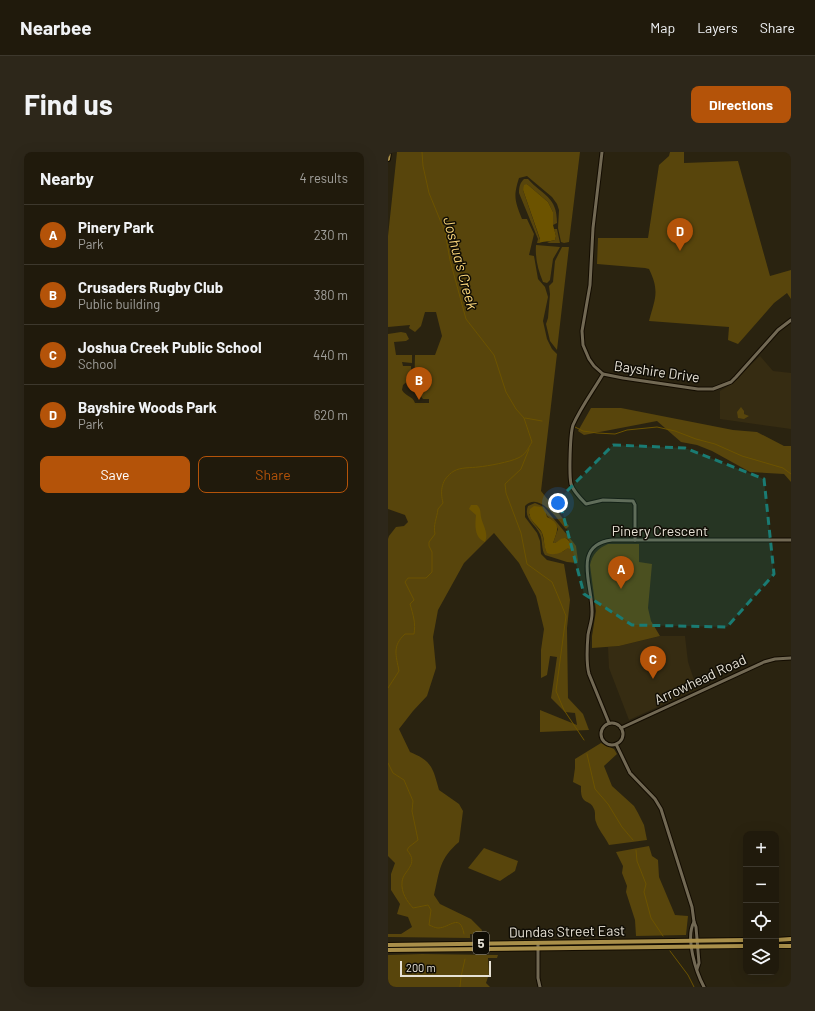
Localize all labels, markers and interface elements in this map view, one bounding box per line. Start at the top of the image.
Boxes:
text: Nearbee [20,16,92,39]
text: Map [650,19,675,36]
text: Layers [697,19,738,36]
text: Share [760,19,795,36]
button: Directions [691,86,791,123]
text: Find us [24,87,113,121]
text: Nearby [40,168,94,188]
text: 4 results [300,170,348,186]
water label: Joshua's Creek [440,215,482,312]
text: Pinery Park [78,218,154,236]
pin: D [667,218,693,251]
text: A [49,227,57,243]
text: 230 m [314,227,348,243]
text: Park [78,236,104,252]
text: Crusaders Rugby Club [78,278,223,296]
text: B [49,287,57,303]
text: 380 m [314,287,348,303]
text: Public building [78,296,160,312]
text: Joshua Creek Public School [78,338,262,356]
text: C [49,347,57,363]
text: 440 m [313,347,348,363]
text: School [78,356,116,372]
street label: Bayshire Drive [613,357,701,385]
pin: B [406,367,432,400]
text: Bayshire Woods Park [78,398,217,416]
text: D [49,407,57,423]
text: 620 m [314,407,348,423]
text: Park [78,416,104,432]
button: Save [40,456,190,493]
button: Share [198,456,348,493]
your location [548,493,568,513]
street label: Pinery Crescent [612,522,708,539]
pin: A [608,556,634,589]
pin: C [640,646,666,679]
street label: Arrowhead Road [651,650,749,708]
map controls [743,831,779,975]
button: + [743,831,779,867]
button: − [743,867,779,903]
button: locate [743,903,779,939]
street label: Dundas Street East [509,921,625,941]
road number: 5 [473,932,489,954]
button: layers [743,939,779,975]
scale bar [400,959,491,978]
text: 200 m [406,961,436,974]

